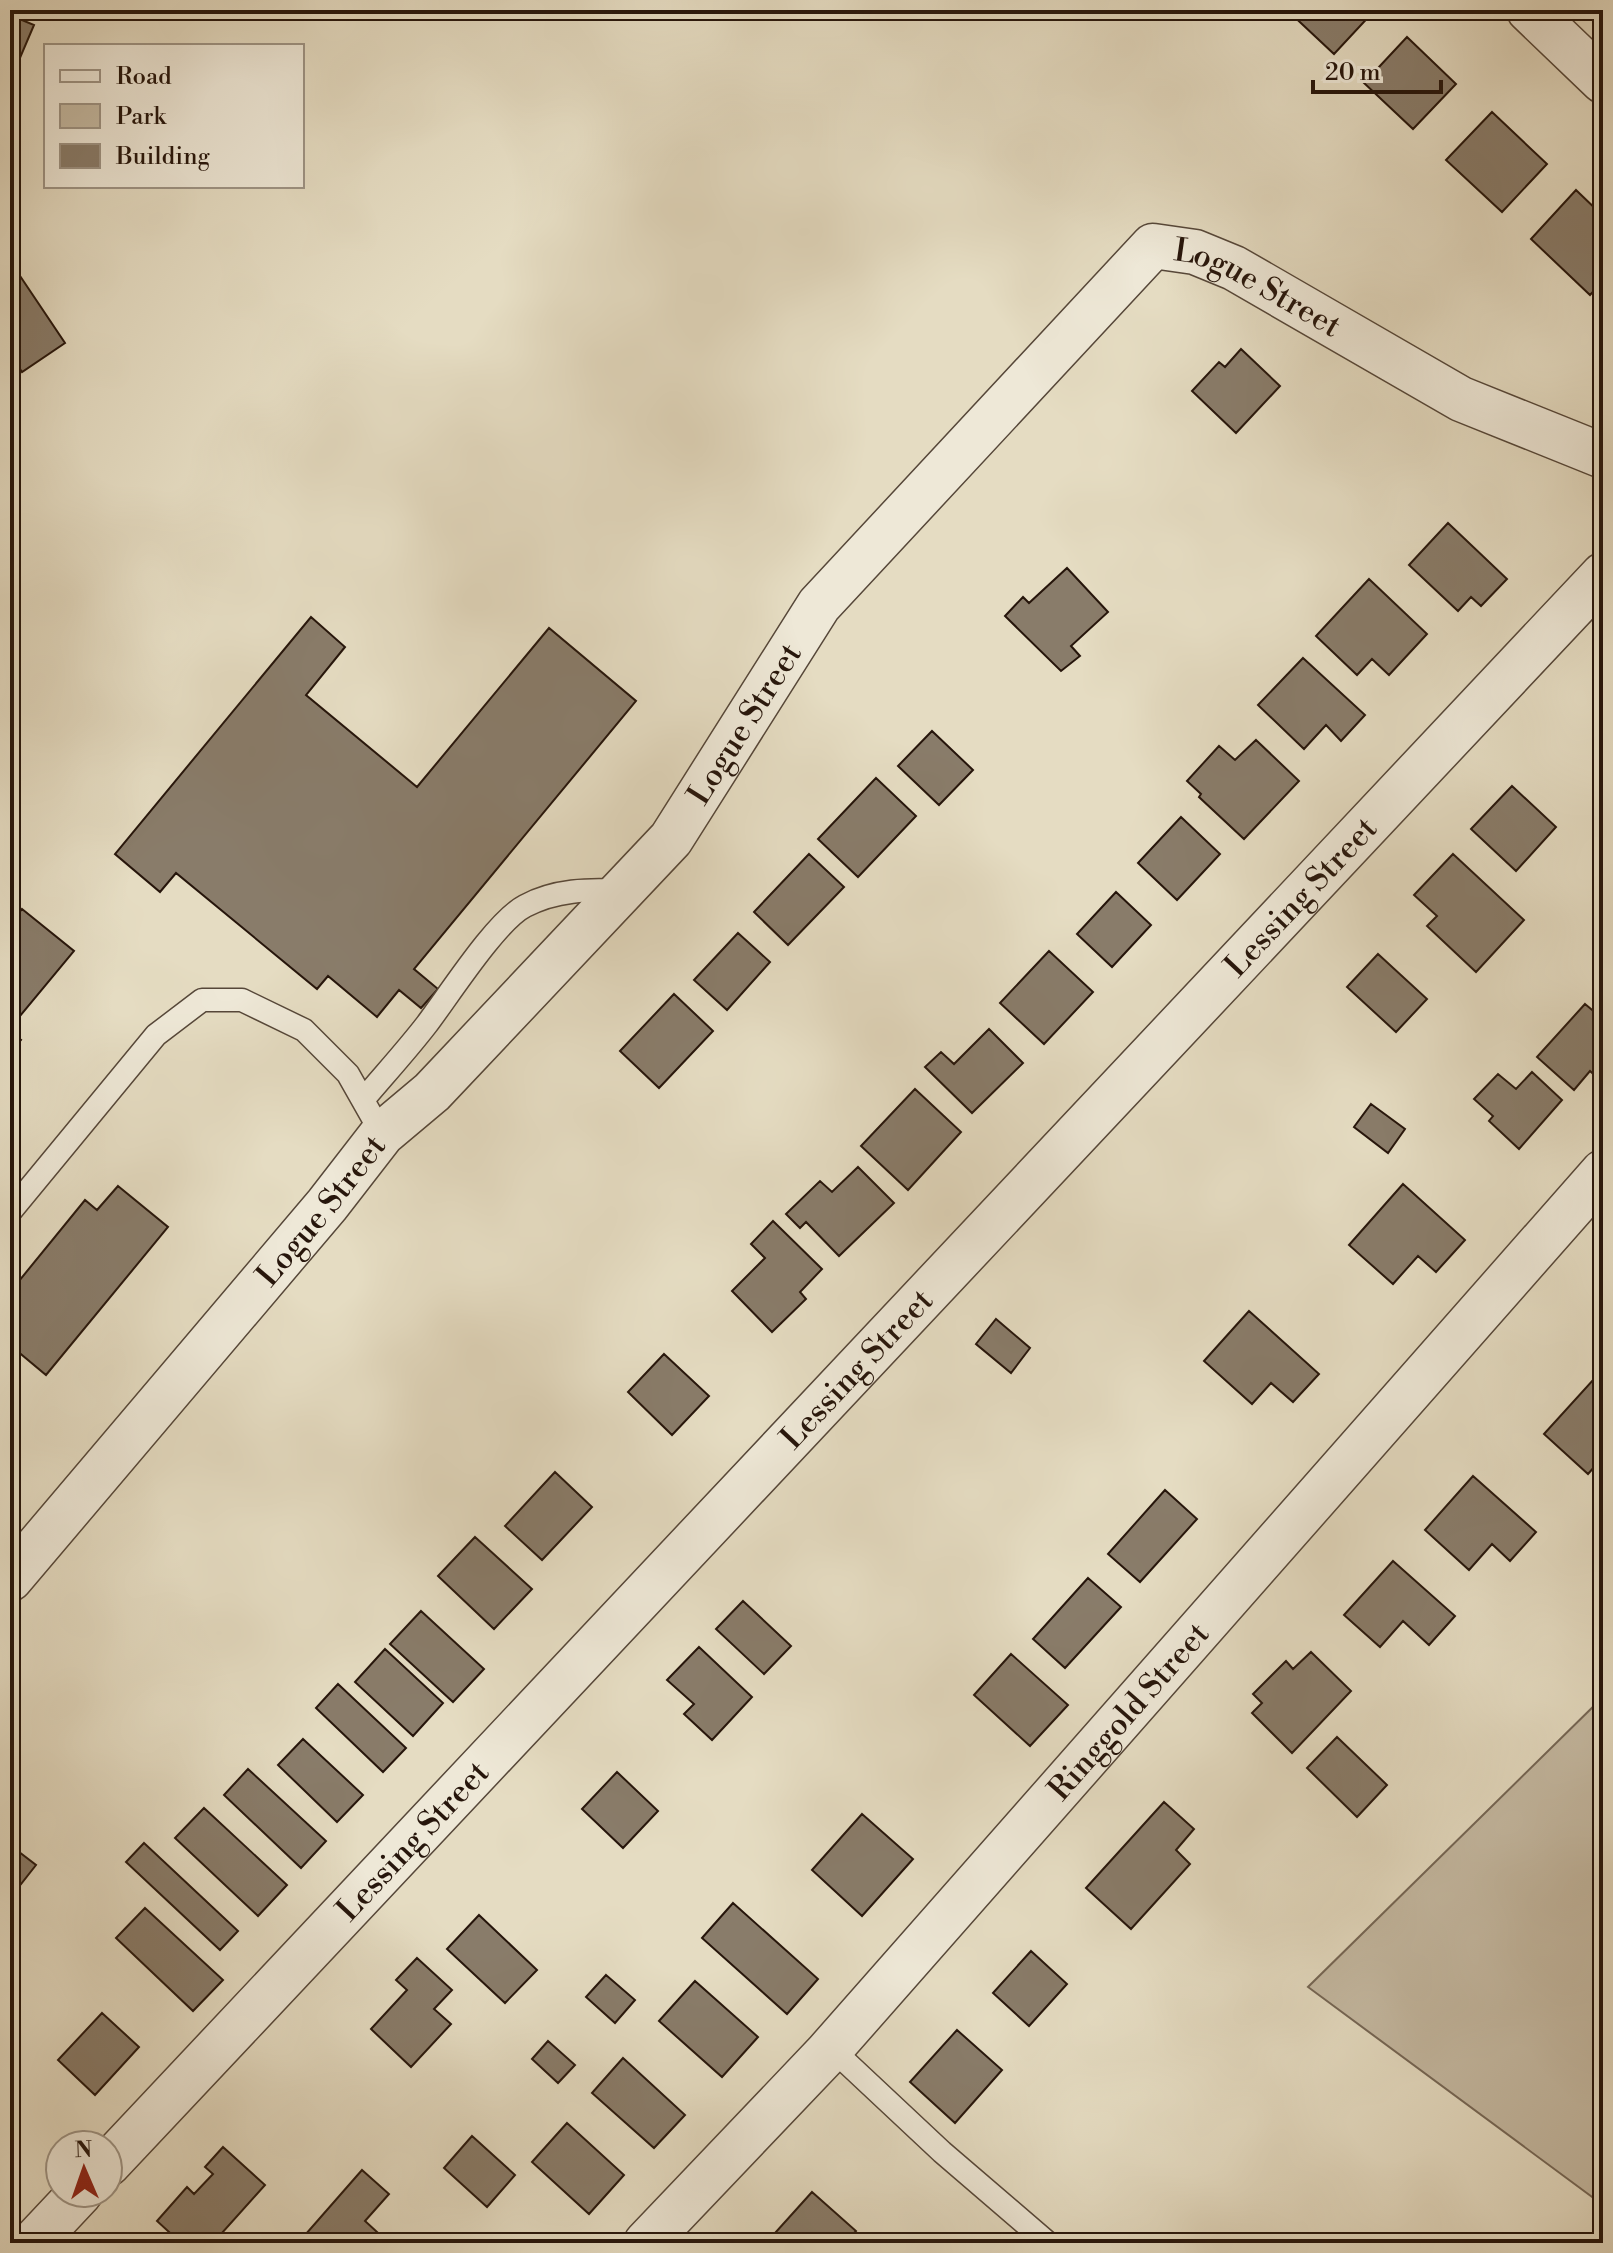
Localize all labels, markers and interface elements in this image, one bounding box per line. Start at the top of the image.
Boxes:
legend [44,44,304,188]
scale bar [1313,44,1441,94]
text: 20 m [1325,58,1381,88]
text: Road [116,62,172,92]
text: Park [116,102,167,132]
text: Building [115,142,210,172]
street label: Logue Street [1171,230,1348,346]
street label: Logue Street [679,636,811,812]
street label: Lessing Street [1216,809,1386,986]
street label: Logue Street [248,1127,395,1295]
street label: Lessing Street [772,1281,942,1458]
street label: Ringgold Street [1040,1614,1218,1809]
street label: Lessing Street [328,1753,498,1930]
north arrow [44,2129,124,2209]
text: N [74,2137,93,2164]

